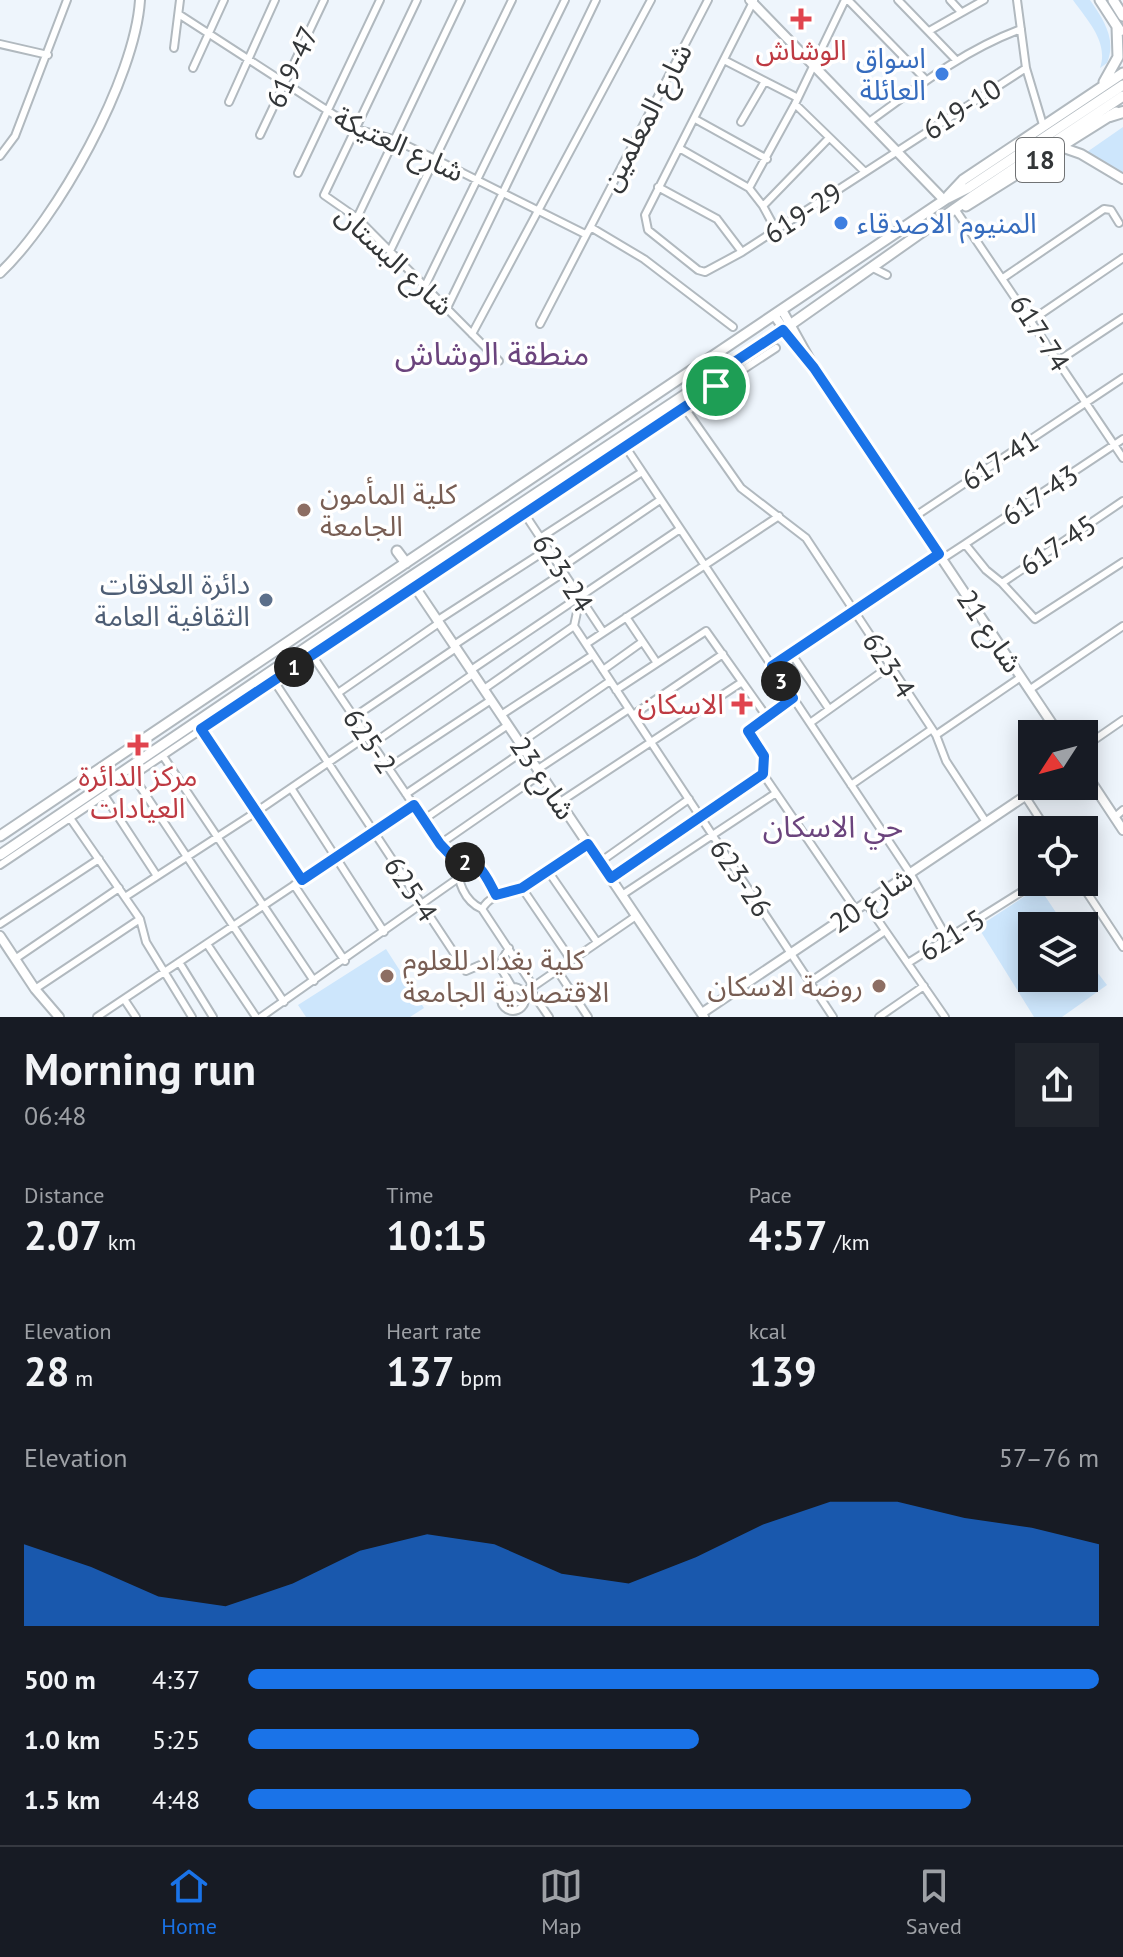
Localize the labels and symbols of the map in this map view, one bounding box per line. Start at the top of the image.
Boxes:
marker: الوشاش [790,8,812,30]
street label: 619-47 [257,20,327,114]
place label: الوشاش [755,31,847,68]
street label: شارع المعلمين [591,36,703,198]
place label: اسواق العائلة [856,39,926,108]
marker: اسواق العائلة [933,65,951,83]
street label: 619-10 [915,70,1008,148]
street label: شارع العتيکة [327,97,470,192]
road number: 18 [1016,138,1064,182]
street label: 619-29 [756,174,849,252]
street label: شارع البستان [327,196,462,326]
place label: المنيوم الاصدقاء [857,204,1037,244]
marker: المنيوم الاصدقاء [832,214,850,232]
street label: 617-74 [1002,287,1079,378]
district label: منطقة الوشاش [395,332,589,374]
pin [682,352,750,420]
street label: 617-41 [954,421,1045,498]
street label: 617-43 [994,456,1085,534]
place label: كلية المأمون الجامعة [320,475,457,544]
marker: كلية المأمون الجامعة [295,501,313,519]
street label: 617-45 [1012,506,1103,584]
street label: 623-24 [524,526,602,619]
place label: دائرة العلاقات الثقافية العامة [95,565,250,634]
street label: شارع 21 [947,582,1032,681]
marker: دائرة العلاقات الثقافية العامة [257,591,275,609]
street label: 623-4 [855,625,924,705]
pin: 1 [274,647,314,687]
pin: 3 [761,661,801,701]
place label: الاسكان [638,685,724,722]
marker: الاسكان [731,693,753,715]
street label: 625-2 [335,701,406,781]
north arrow [1018,720,1098,800]
street label: شارع 23 [500,729,585,828]
marker: مركز الدائرة العيادات [127,734,149,756]
place label: مركز الدائرة العيادات [78,757,198,826]
district label: حي الاسكان [763,806,903,850]
street label: 623-26 [702,832,781,924]
pin: 2 [445,842,485,882]
street label: 625-4 [376,849,447,929]
street label: شارع 20 [822,858,921,943]
street label: 621-5 [912,900,992,969]
place label: كلية بغداد للعلوم الاقتصادية الجامعة [403,941,609,1010]
marker: كلية بغداد للعلوم الاقتصادية الجامعة [378,967,396,985]
place label: روضة الاسكان [707,967,863,1004]
marker: روضة الاسكان [870,977,888,995]

